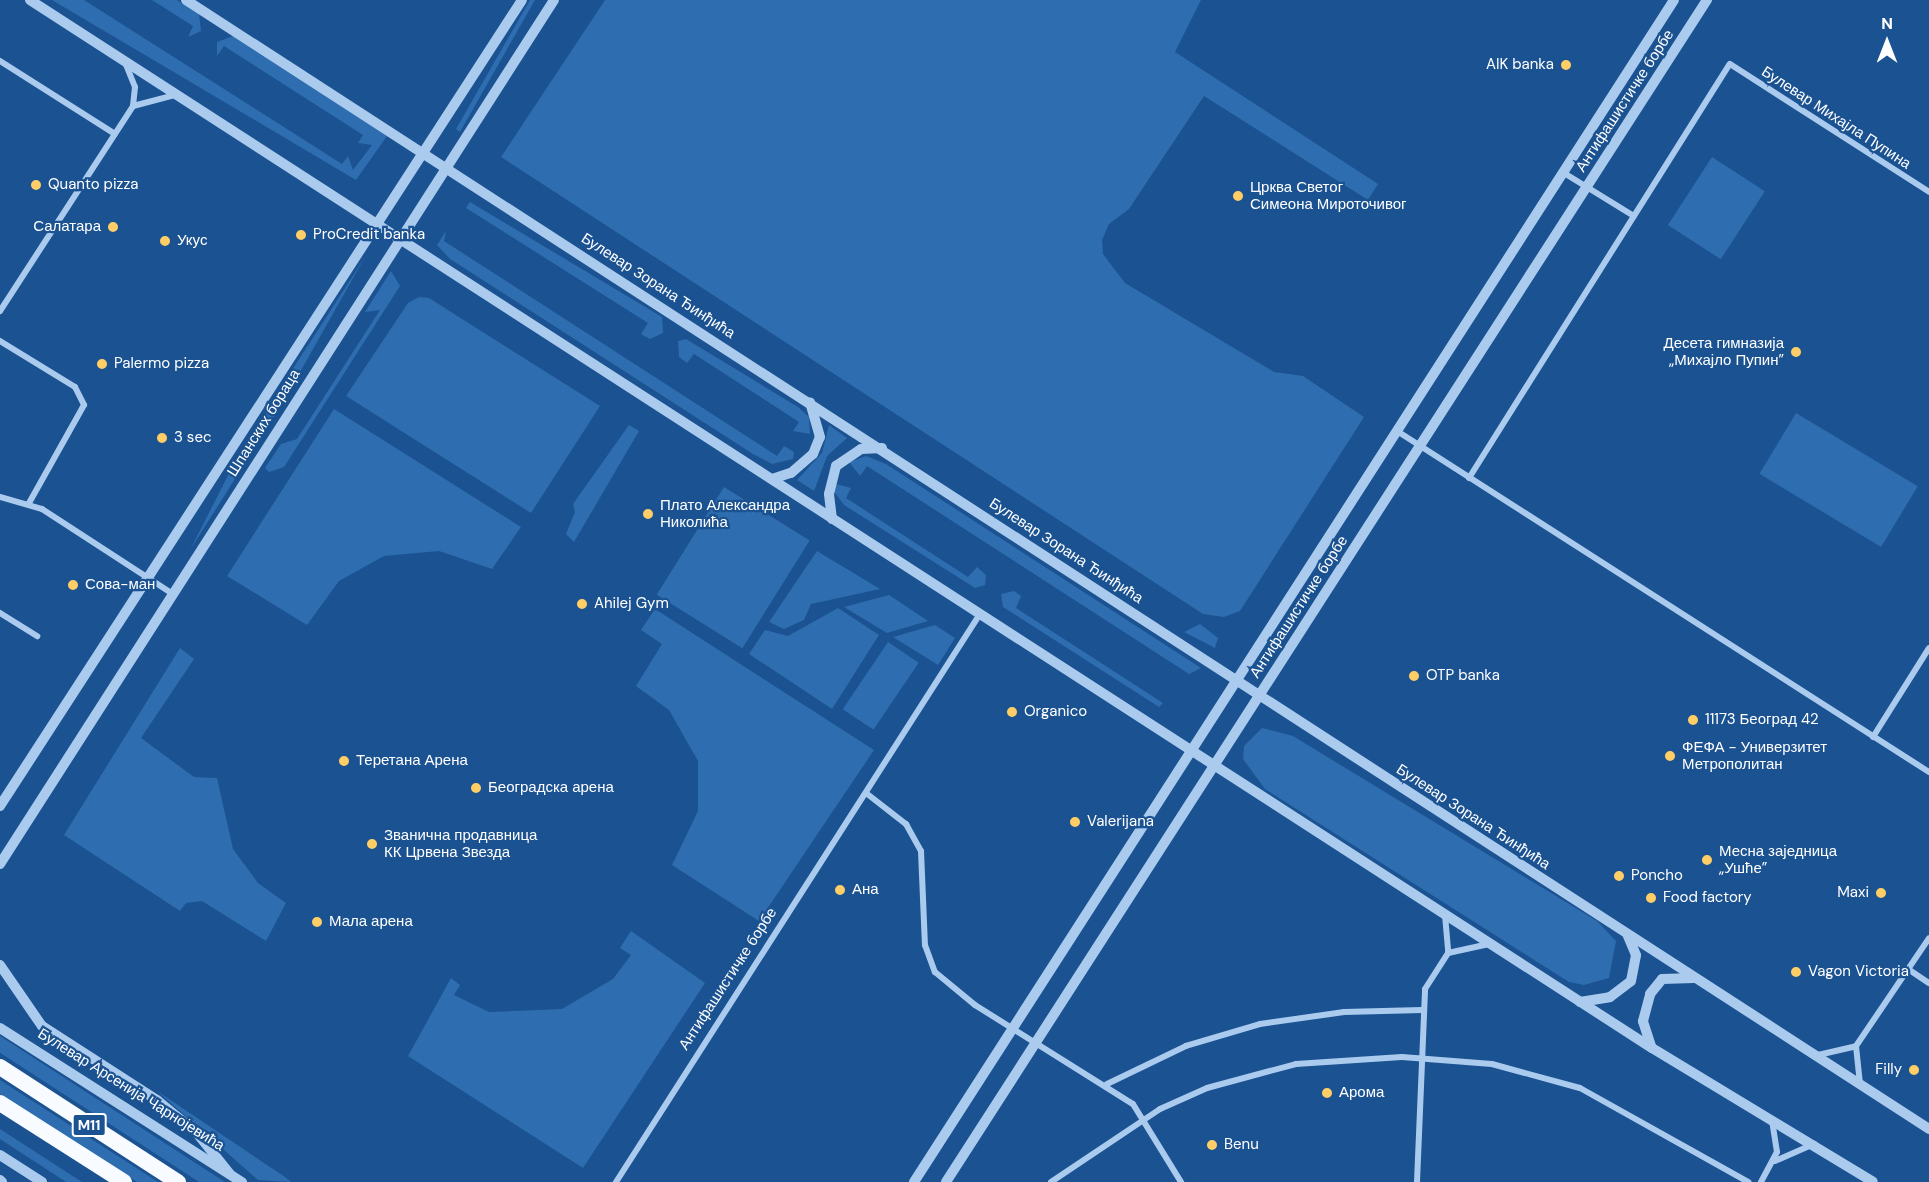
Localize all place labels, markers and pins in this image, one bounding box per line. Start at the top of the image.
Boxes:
place label: AIK banka [1486,56,1554,74]
marker: AIK banka [1559,58,1573,72]
place label: Quanto pizza [48,176,138,194]
marker: Quanto pizza [29,178,43,192]
place label: Црква Светог Симеона Мироточивог [1250,178,1407,213]
marker: Црква Светог Симеона Мироточивог [1231,189,1245,203]
place label: Салатара [33,218,101,236]
marker: Салатара [106,220,120,234]
place label: ProCredit banka [313,226,425,244]
marker: ProCredit banka [294,228,308,242]
place label: Укус [177,232,207,250]
marker: Укус [158,234,172,248]
place label: Десета гимназија „Михајло Пупин” [1664,334,1784,369]
marker: Десета гимназија „Михајло Пупин” [1789,345,1803,359]
place label: Palermo pizza [114,355,209,373]
marker: Palermo pizza [95,357,109,371]
place label: 3 sec [174,429,211,447]
marker: 3 sec [155,431,169,445]
place label: Плато Александра Николића [660,496,790,531]
marker: Плато Александра Николића [641,507,655,521]
place label: Сова-ман [85,576,155,594]
marker: Сова-ман [66,578,80,592]
place label: Ahilej Gym [594,595,669,613]
marker: Ahilej Gym [575,597,589,611]
place label: OTP banka [1426,667,1500,685]
marker: OTP banka [1407,669,1421,683]
place label: Organico [1024,703,1087,721]
marker: Organico [1005,705,1019,719]
place label: 11173 Београд 42 [1705,711,1819,729]
marker: 11173 Београд 42 [1686,713,1700,727]
place label: ФЕФА - Универзитет Метрополитан [1682,738,1827,773]
marker: ФЕФА - Универзитет Метрополитан [1663,749,1677,763]
place label: Теретана Арена [356,752,468,770]
marker: Теретана Арена [337,754,351,768]
place label: Београдска арена [488,779,614,797]
marker: Београдска арена [469,781,483,795]
place label: Valerijana [1087,813,1154,831]
marker: Valerijana [1068,815,1082,829]
place label: Званична продавница КК Црвена Звезда [384,826,537,861]
marker: Званична продавница КК Црвена Звезда [365,837,379,851]
place label: Месна заједница „Ушће” [1719,842,1837,877]
marker: Месна заједница „Ушће” [1700,853,1714,867]
place label: Poncho [1631,867,1683,885]
marker: Poncho [1612,869,1626,883]
place label: Ана [852,881,879,899]
marker: Ана [833,883,847,897]
place label: Maxi [1837,884,1869,902]
marker: Maxi [1874,886,1888,900]
place label: Food factory [1663,889,1752,907]
marker: Food factory [1644,891,1658,905]
place label: Мала арена [329,913,413,931]
marker: Мала арена [310,915,324,929]
place label: Vagon Victoria [1808,963,1909,981]
marker: Vagon Victoria [1789,965,1803,979]
place label: Filly [1875,1061,1902,1079]
marker: Filly [1907,1063,1921,1077]
place label: Арома [1339,1084,1384,1102]
marker: Арома [1320,1086,1334,1100]
place label: Benu [1224,1136,1259,1154]
marker: Benu [1205,1138,1219,1152]

